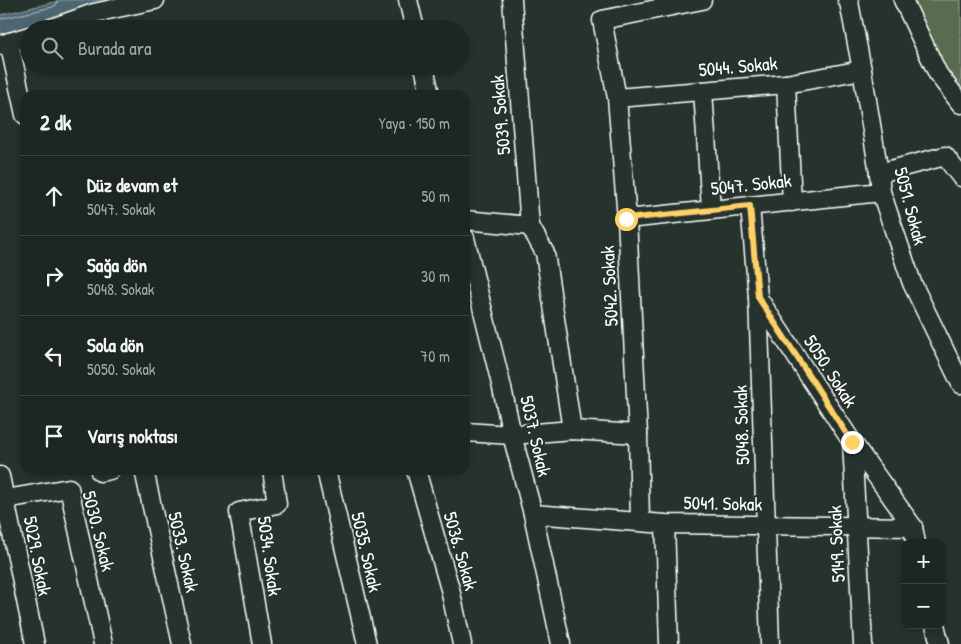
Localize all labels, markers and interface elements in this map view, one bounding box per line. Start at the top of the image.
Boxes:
search box [20,20,470,75]
icon: search [38,34,66,62]
text: Burada ara [78,35,151,61]
street label: 5044. Sokak [698,50,779,82]
street label: 5039. Sokak [484,74,516,156]
text: 2 dk [40,108,72,137]
text: Yaya · 150 m [379,112,450,134]
street label: 5051. Sokak [888,164,934,248]
street label: 5047. Sokak [709,167,793,201]
text: Düz devam et [87,172,178,198]
icon: ahead [40,182,68,210]
text: 50 m [422,185,450,207]
text: 5047. Sokak [87,198,155,220]
route start [615,208,638,231]
street label: 5042. Sokak [594,245,624,327]
text: Sağa dön [87,252,147,278]
icon: right [40,262,68,290]
text: 30 m [421,265,450,287]
text: 5048. Sokak [87,278,154,300]
street label: 5050. Sokak [798,330,864,412]
text: Sola dön [87,332,144,358]
icon: left [40,342,68,370]
text: 70 m [420,345,450,367]
text: 5050. Sokak [87,358,155,380]
street label: 5048. Sokak [727,384,755,465]
street label: 5037. Sokak [514,393,558,479]
icon: arrive [40,422,68,450]
text: Varış noktası [87,423,178,449]
route end [841,431,864,454]
street label: 5030. Sokak [77,488,122,574]
street label: 5041. Sokak [683,489,763,517]
street label: 5149. Sokak [821,505,851,583]
street label: 5033. Sokak [162,509,206,595]
street label: 5036. Sokak [437,509,485,593]
street label: 5035. Sokak [345,510,389,595]
street label: 5029. Sokak [18,514,58,598]
street label: 5034. Sokak [252,514,288,598]
map controls [901,539,946,629]
button: + [901,539,946,584]
button: − [901,584,946,629]

